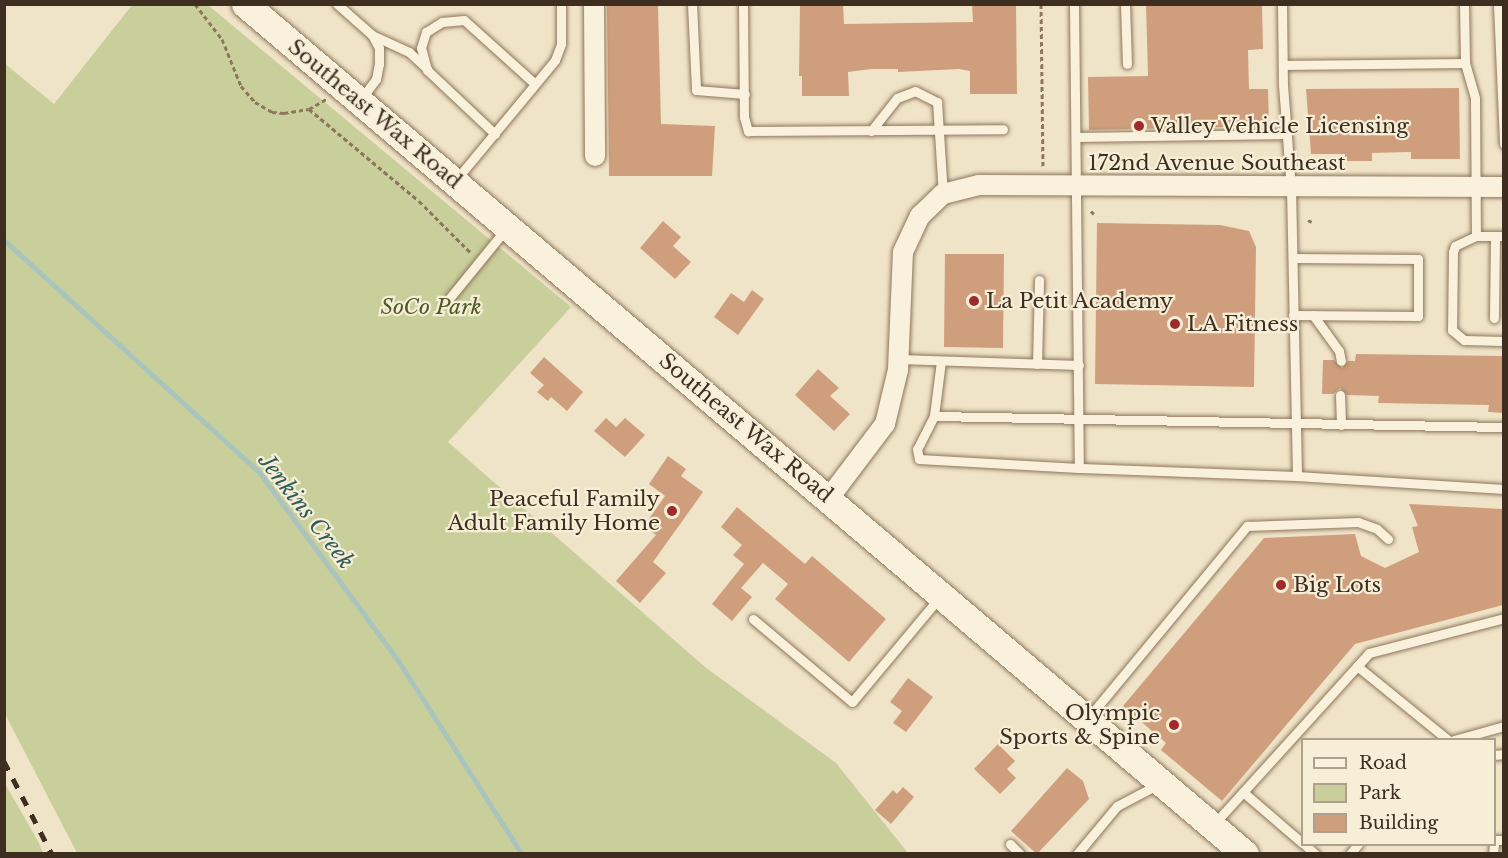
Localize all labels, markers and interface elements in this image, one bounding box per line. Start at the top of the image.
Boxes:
street label: Southeast Wax Road [283,34,467,194]
place label: Valley Vehicle Licensing [1151,113,1410,139]
marker: Valley Vehicle Licensing [1132,119,1146,133]
street label: 172nd Avenue Southeast [1088,150,1346,176]
place label: La Petit Academy [986,288,1174,314]
park label: SoCo Park [381,294,481,320]
marker: La Petit Academy [967,294,981,308]
place label: LA Fitness [1187,311,1299,337]
marker: LA Fitness [1168,317,1182,331]
street label: Southeast Wax Road [654,348,838,508]
water label: Jenkins Creek [253,448,359,574]
place label: Peaceful Family Adult Family Home [447,486,660,536]
marker: Peaceful Family Adult Family Home [665,504,679,518]
place label: Big Lots [1293,572,1381,598]
marker: Big Lots [1274,578,1288,592]
place label: Olympic Sports & Spine [999,700,1160,750]
marker: Olympic Sports & Spine [1165,716,1183,734]
legend [1301,738,1496,846]
text: Road [1359,752,1407,774]
text: Park [1359,782,1401,804]
text: Building [1359,812,1438,834]

